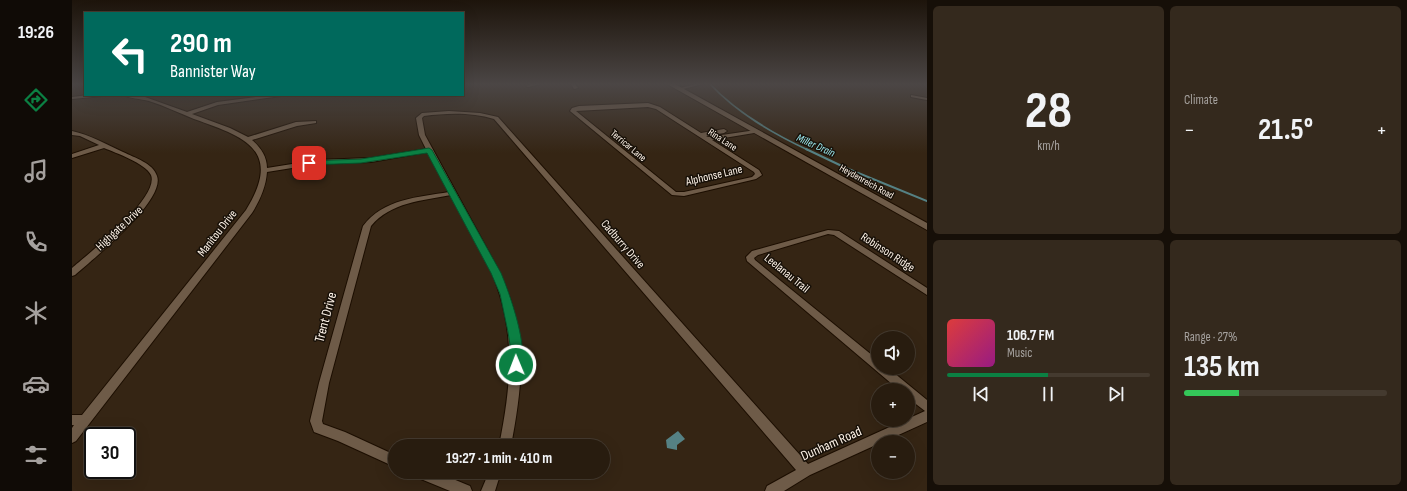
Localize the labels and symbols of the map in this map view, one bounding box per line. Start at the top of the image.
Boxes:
street label: Rina Lane [706,126,739,154]
street label: Terricar Lane [608,127,649,164]
water label: Miller Drain [795,131,837,160]
pin [292,146,326,180]
street label: Alphonse Lane [683,162,744,190]
street label: Heydenreich Road [837,162,896,202]
street label: Highgate Drive [93,203,146,254]
street label: Manitou Drive [194,207,241,260]
street label: Cadburry Drive [597,217,648,272]
street label: Robinson Ridge [858,229,918,276]
street label: Leelanau Trail [761,251,812,296]
street label: Trent Drive [311,290,340,344]
position arrow [495,344,537,386]
street label: Dunham Road [798,422,864,464]
speed limit sign: 30 [84,427,136,479]

